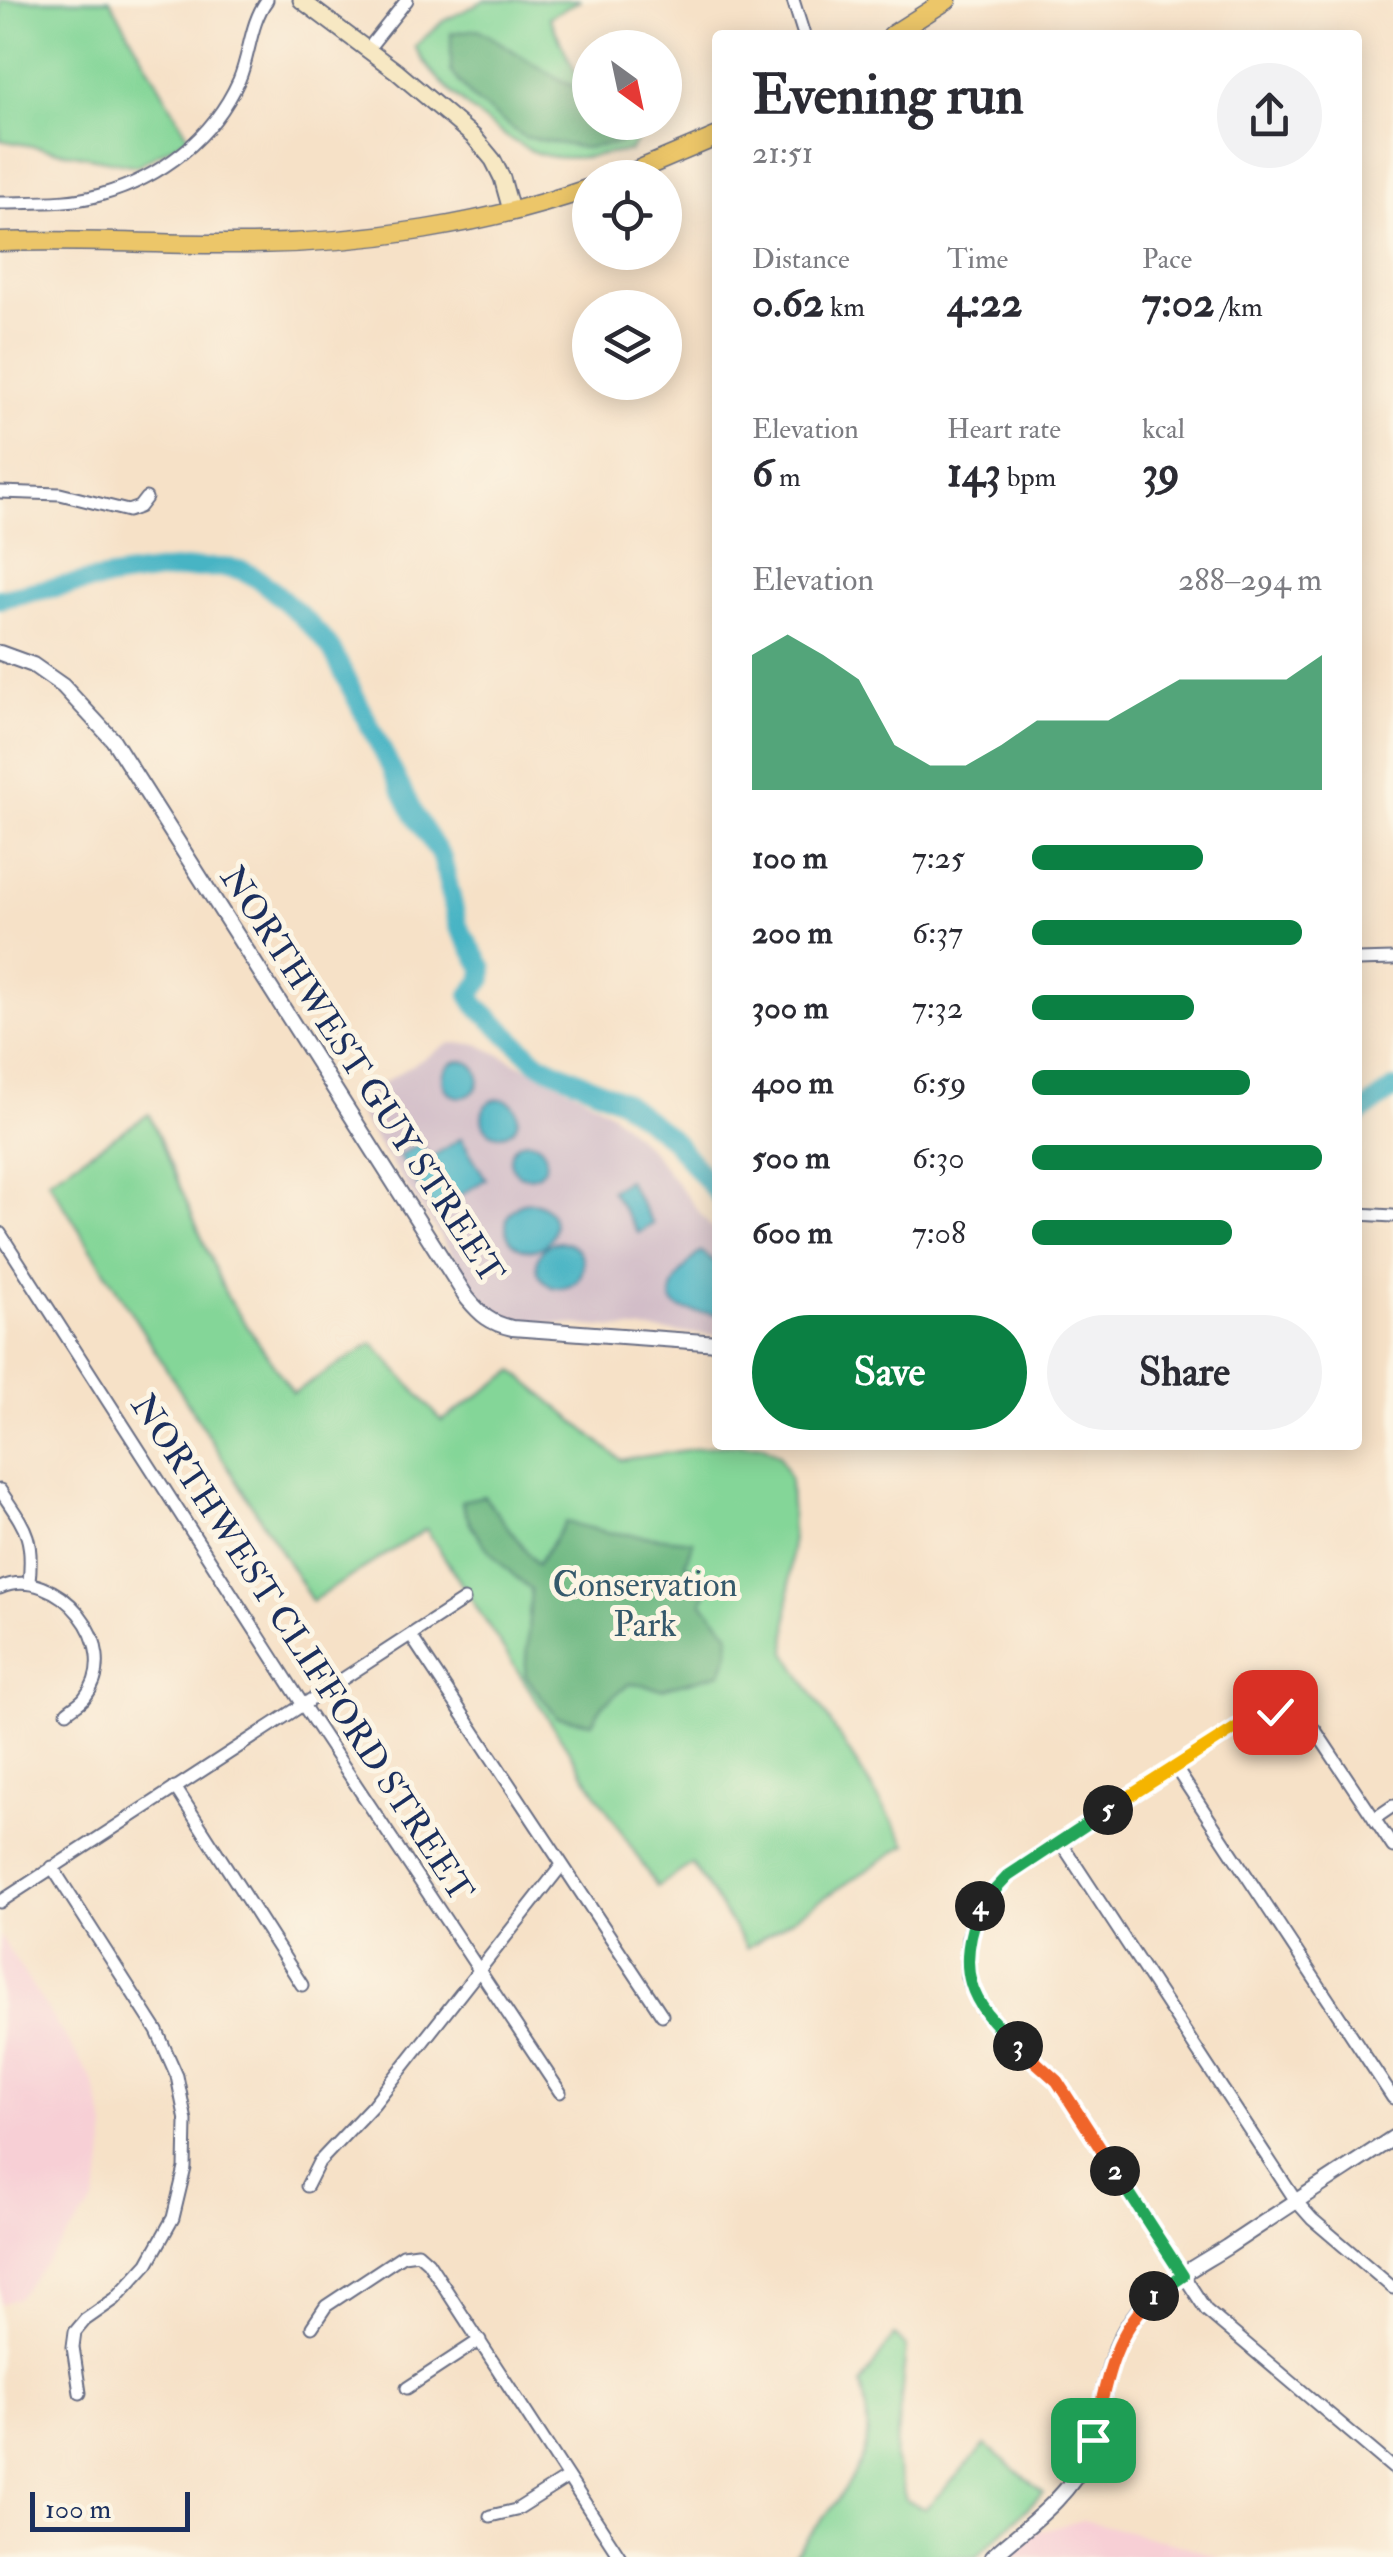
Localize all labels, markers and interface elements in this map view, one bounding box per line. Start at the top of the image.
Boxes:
north arrow [572,30,682,140]
map controls [572,30,682,400]
text: Evening run [752,61,1024,130]
button: share [1217,63,1322,168]
text: 21:51 [752,133,813,173]
button: locate [572,160,682,270]
text: Distance [752,242,850,277]
text: Time [947,242,1008,277]
text: Pace [1142,242,1192,277]
text: 0.62 [752,277,824,329]
text: 4:22 [947,277,1023,329]
text: 7:02 [1142,277,1215,329]
button: layers [572,290,682,400]
text: km [824,290,865,325]
text: /km [1215,290,1263,325]
text: Elevation [752,412,859,447]
text: Heart rate [947,412,1061,447]
text: kcal [1142,412,1185,447]
text: 6 [752,447,773,499]
text: 143 [947,447,1001,499]
text: 39 [1142,447,1180,499]
text: m [773,460,801,495]
text: bpm [1001,460,1056,495]
text: Elevation [752,560,874,600]
text: 288–294 m [1178,560,1322,600]
text: 100 m [752,838,828,878]
text: 7:25 [912,838,965,878]
street label: NORTHWEST GUY STREET [210,858,514,1292]
text: 200 m [752,913,833,953]
text: 6:37 [912,913,963,953]
text: 300 m [752,988,829,1028]
text: 7:32 [912,988,963,1028]
text: 400 m [752,1063,834,1103]
text: 6:59 [912,1063,967,1103]
text: 500 m [752,1138,830,1178]
text: 6:30 [912,1138,965,1178]
text: 600 m [752,1213,833,1253]
text: 7:08 [912,1213,966,1253]
button: Save [752,1315,1027,1430]
button: Share [1047,1315,1322,1430]
street label: NORTHWEST CLIFFORD STREET [121,1386,483,1910]
park label: Conservation Park [552,1563,738,1647]
pin [1233,1670,1318,1755]
icon: check [1248,1685,1303,1740]
pin: 5 [1083,1785,1133,1835]
text: 5 [1102,1792,1114,1827]
pin: 4 [955,1881,1005,1931]
text: 4 [972,1888,988,1923]
pin: 3 [993,2021,1043,2071]
text: 3 [1013,2028,1023,2063]
pin: 2 [1090,2146,1140,2196]
text: 2 [1108,2153,1122,2188]
pin: 1 [1129,2271,1179,2321]
text: 1 [1149,2278,1159,2313]
pin [1051,2398,1136,2483]
icon: arrive [1066,2413,1121,2468]
scale bar [30,2487,190,2532]
text: 100 m [45,2492,111,2527]

